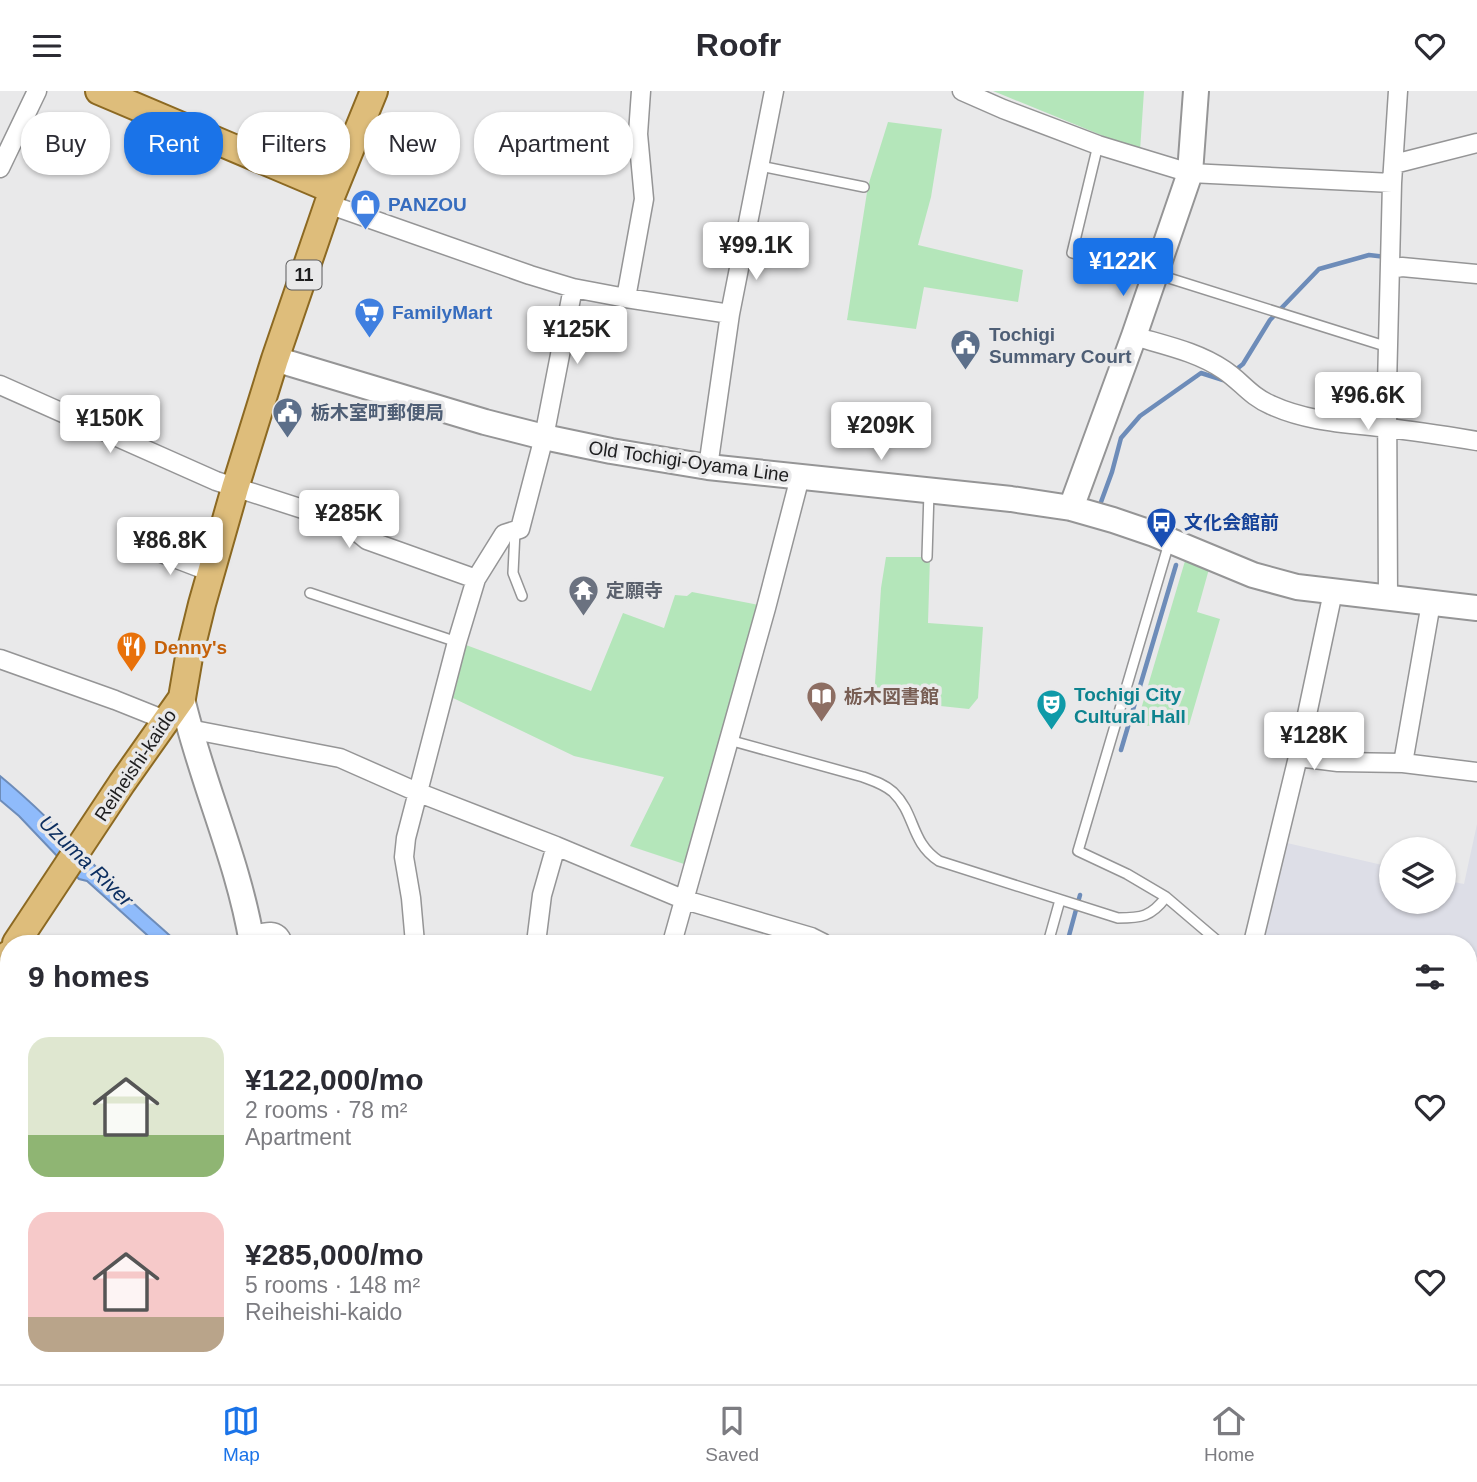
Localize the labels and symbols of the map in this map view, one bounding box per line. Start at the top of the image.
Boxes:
shop icon: PANZOU [348,187,382,231]
place label: PANZOU [388,194,467,215]
pin: ¥99.1K [699,223,813,282]
pin: ¥122K [1074,239,1172,298]
road number: 11 [286,260,322,289]
supermarket icon: FamilyMart [352,295,386,339]
place label: FamilyMart [392,302,493,323]
pin: ¥125K [528,307,626,366]
place label: Tochigi Summary Court [989,324,1132,367]
public building icon: Tochigi Summary Court [949,328,983,372]
pin: ¥96.6K [1311,373,1425,432]
pin: ¥150K [61,395,159,455]
public building icon: 栃木室町郵便局 [271,395,305,439]
place label: 栃木室町郵便局 [311,402,444,423]
pin: ¥209K [832,403,930,462]
street label: Old Tochigi-Oyama Line [587,437,791,486]
pin: ¥285K [300,491,398,550]
bus stop icon: 文化会館前 [1144,505,1178,549]
place label: 文化会館前 [1184,512,1279,533]
pin: ¥86.8K [113,517,227,577]
temple icon: 定願寺 [566,573,600,617]
place label: 定願寺 [606,580,663,601]
restaurant icon: Denny's [114,630,148,674]
place label: Denny's [154,637,227,658]
library icon: 栃木図書館 [804,679,838,723]
place label: Tochigi City Cultural Hall [1074,684,1186,727]
place label: 栃木図書館 [844,686,939,707]
theatre icon: Tochigi City Cultural Hall [1034,688,1068,732]
street label: Reiheishi-kaido [90,706,180,825]
pin: ¥128K [1265,713,1363,772]
water label: Uzuma River [35,810,139,912]

